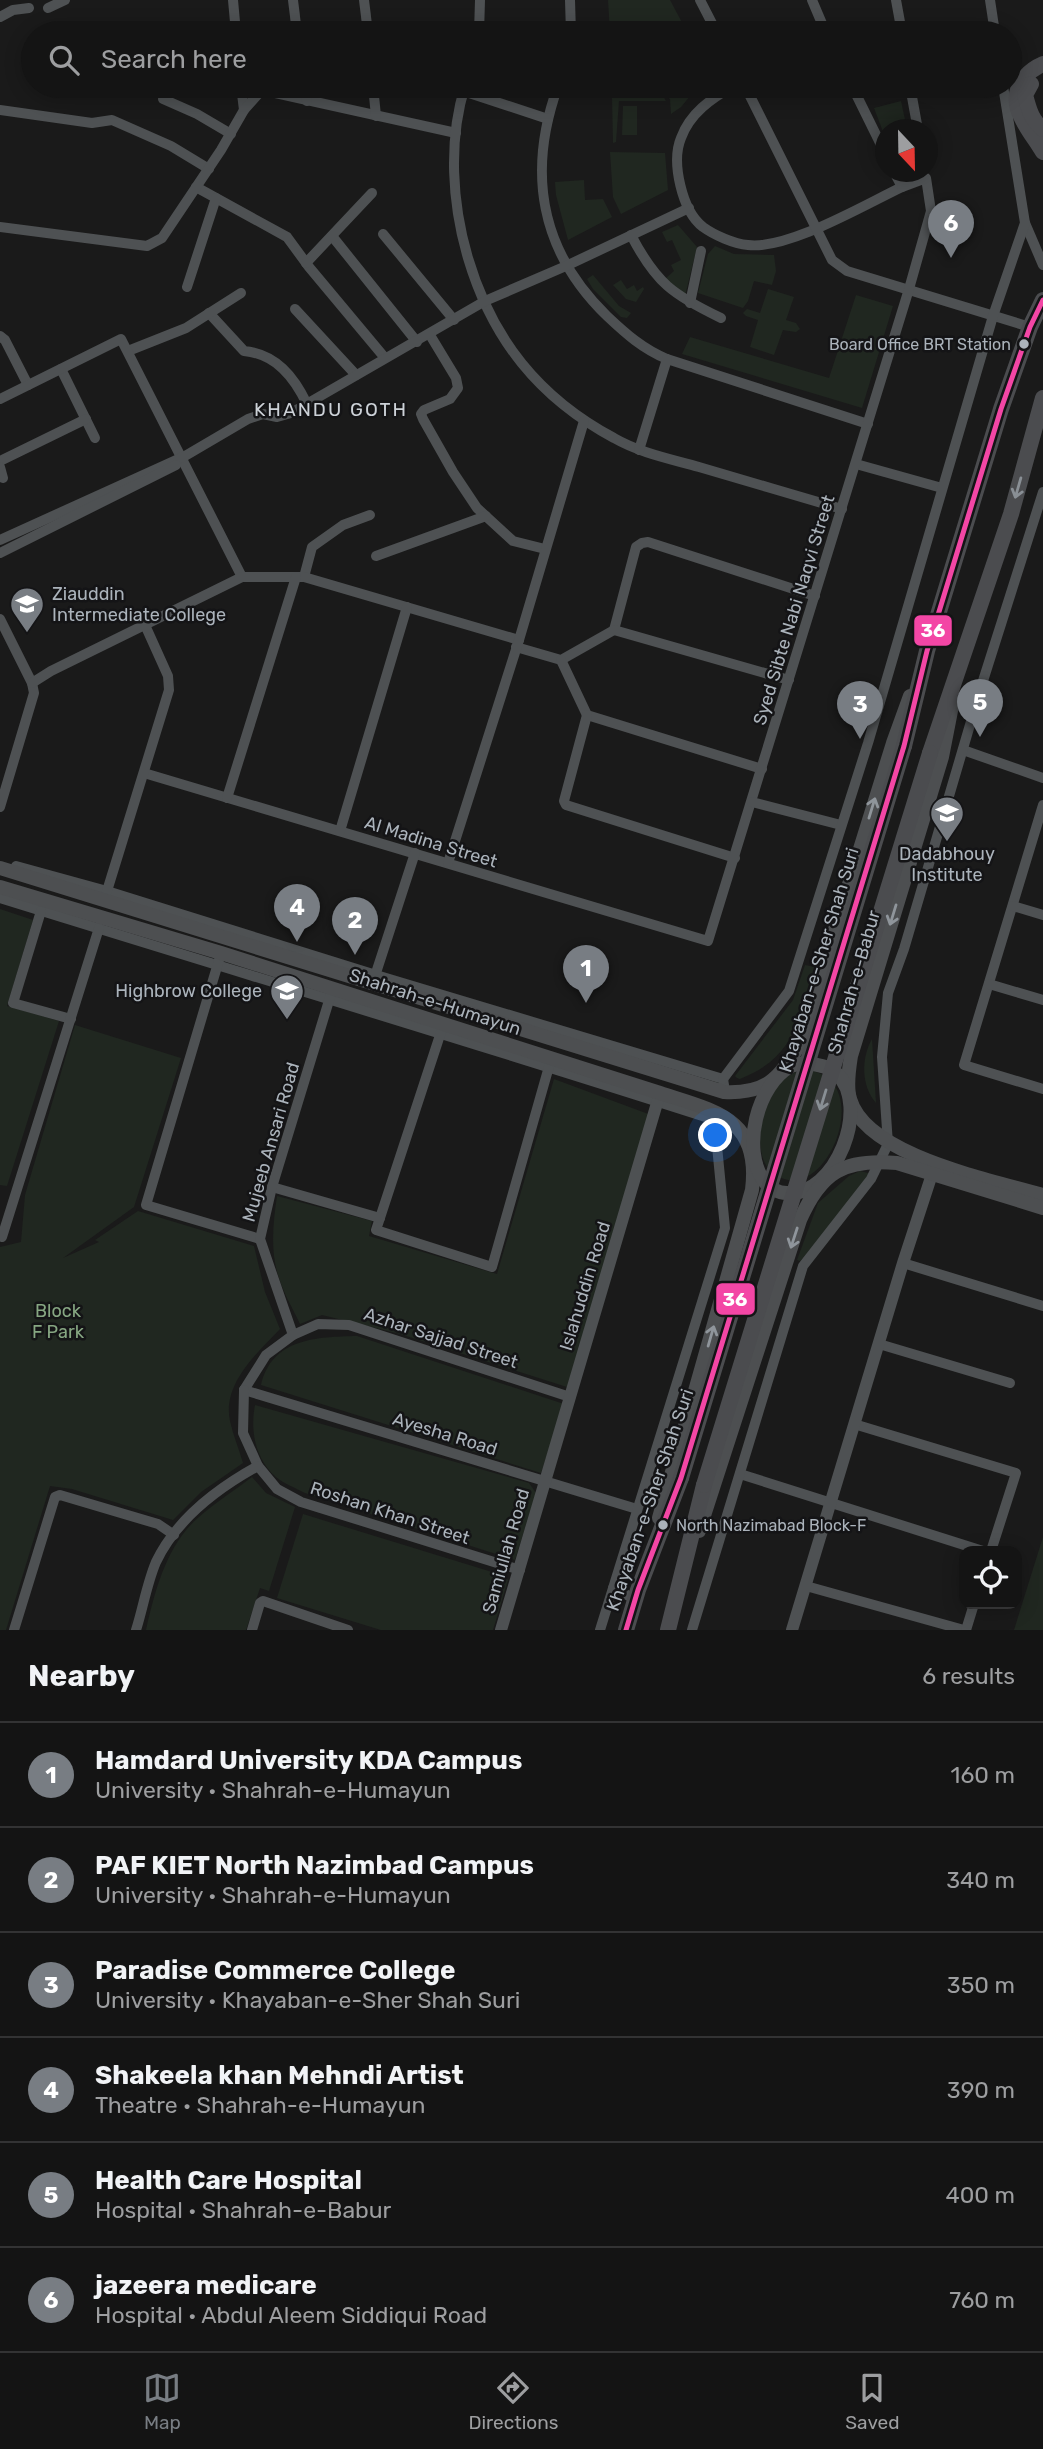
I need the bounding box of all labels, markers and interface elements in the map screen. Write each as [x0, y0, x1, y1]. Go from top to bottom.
search box [21, 21, 1022, 98]
icon: search [45, 41, 83, 79]
text: Search here [101, 44, 247, 75]
north arrow [875, 119, 938, 182]
pin: 6 [928, 200, 974, 258]
place label: Board Office BRT Station [829, 335, 1011, 354]
marker: Board Office BRT Station [1017, 337, 1031, 351]
district label: KHANDU GOTH [254, 398, 408, 421]
one-way arrow [1011, 476, 1024, 499]
street label: Syed Sibte Nabi Naqvi Street [748, 492, 840, 728]
place label: Ziauddin Intermediate College [52, 583, 226, 626]
school or university icon: Ziauddin Intermediate College [8, 585, 46, 634]
line badge: 36 [913, 614, 953, 647]
text: 36 [921, 619, 945, 642]
pin: 5 [957, 679, 1003, 737]
pin: 3 [837, 681, 883, 739]
school or university icon: Dadabhouy Institute [928, 794, 966, 843]
one-way arrow [867, 798, 880, 820]
street label: Al Madina Street [362, 811, 500, 873]
place label: Dadabhouy Institute [899, 843, 995, 886]
street label: Khayaban-e-Sher Shah Suri [774, 845, 864, 1075]
pin: 4 [274, 884, 320, 942]
pin: 2 [332, 897, 378, 955]
one-way arrow [886, 904, 899, 926]
street label: Shahrah-e-Babur [823, 908, 885, 1056]
pin: 1 [563, 945, 609, 1003]
street label: Shahrah-e-Humayun [346, 964, 524, 1040]
school or university icon: Highbrow College [268, 972, 306, 1021]
place label: Highbrow College [115, 980, 262, 1002]
street label: Mujeeb Ansari Road [238, 1060, 304, 1224]
one-way arrow [816, 1088, 828, 1110]
your location [698, 1118, 732, 1152]
street label: Islahuddin Road [555, 1219, 615, 1353]
one-way arrow [787, 1227, 800, 1249]
line badge: 36 [715, 1282, 756, 1316]
text: 36 [723, 1288, 747, 1311]
park label: Block F Park [32, 1300, 85, 1343]
street label: Azhar Sajjad Street [361, 1303, 521, 1373]
one-way arrow [705, 1325, 718, 1348]
street label: Khayaban-e-Sher Shah Suri [602, 1386, 698, 1614]
street label: Ayesha Road [390, 1408, 500, 1460]
street label: Roshan Khan Street [307, 1477, 473, 1549]
street label: Samiullah Road [478, 1486, 534, 1616]
place label: North Nazimabad Block-F [676, 1516, 866, 1535]
marker: North Nazimabad Block-F [656, 1518, 670, 1532]
map controls [959, 1546, 1022, 1609]
button: locate [959, 1546, 1022, 1609]
text: Nearby [28, 1658, 135, 1694]
text: 6 results [922, 1662, 1015, 1690]
text: Hamdard University KDA Campus [95, 1745, 522, 1776]
text: 1 [45, 1761, 57, 1789]
text: 160 m [951, 1761, 1015, 1789]
text: University · Shahrah-e-Humayun [95, 1776, 451, 1804]
text: PAF KIET North Nazimbad Campus [95, 1850, 534, 1881]
text: 2 [44, 1866, 58, 1894]
text: 340 m [946, 1866, 1015, 1894]
text: University · Shahrah-e-Humayun [95, 1881, 451, 1909]
text: Paradise Commerce College [95, 1955, 455, 1986]
text: 3 [43, 1971, 59, 1999]
text: 350 m [947, 1971, 1015, 1999]
text: University · Khayaban-e-Sher Shah Suri [95, 1986, 520, 2014]
text: Shakeela khan Mehndi Artist [95, 2060, 464, 2091]
text: 4 [43, 2076, 59, 2104]
text: 390 m [947, 2076, 1015, 2104]
text: Theatre · Shahrah-e-Humayun [95, 2091, 425, 2119]
text: Health Care Hospital [95, 2165, 362, 2196]
text: 5 [44, 2181, 58, 2209]
text: 400 m [945, 2181, 1015, 2209]
text: Hospital · Shahrah-e-Babur [95, 2196, 391, 2224]
text: jazeera medicare [95, 2270, 317, 2301]
text: 6 [44, 2286, 58, 2314]
text: 760 m [949, 2286, 1015, 2314]
text: Hospital · Abdul Aleem Siddiqui Road [95, 2301, 487, 2329]
tab: Map [143, 2369, 181, 2434]
tab: Directions [468, 2369, 558, 2434]
tab: Saved [845, 2369, 900, 2434]

